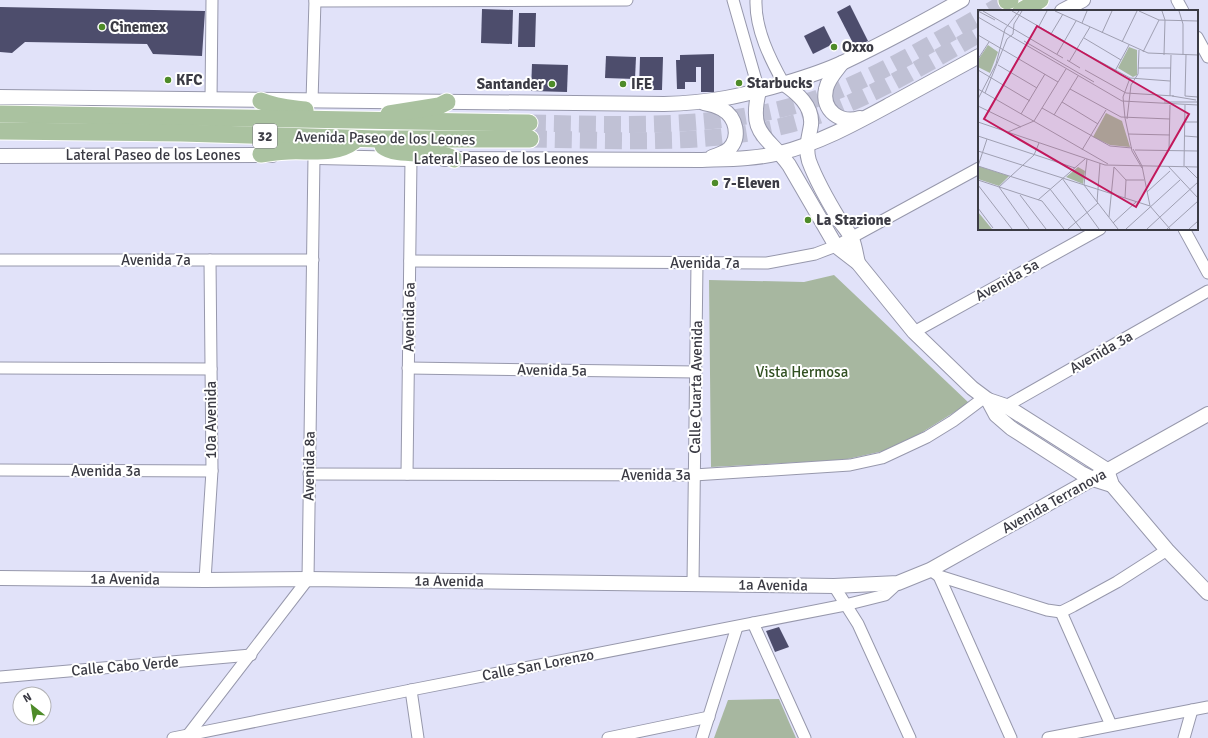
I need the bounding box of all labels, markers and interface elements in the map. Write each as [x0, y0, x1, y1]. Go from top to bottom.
inset map [978, 10, 1198, 230]
place label: Cinemex [110, 18, 167, 36]
marker: Cinemex [97, 22, 107, 32]
place label: Oxxo [842, 38, 874, 56]
marker: Oxxo [829, 42, 839, 52]
place label: KFC [176, 71, 202, 89]
place label: Starbucks [747, 74, 813, 92]
marker: KFC [163, 75, 173, 85]
place label: Santander [477, 75, 544, 93]
place label: IFE [631, 75, 653, 93]
marker: Starbucks [734, 78, 744, 88]
marker: Santander [547, 79, 557, 89]
marker: IFE [618, 79, 628, 89]
road number: 32 [253, 124, 277, 148]
street label: Avenida Paseo de los Leones [294, 127, 476, 149]
street label: Lateral Paseo de los Leones [65, 146, 241, 164]
street label: Lateral Paseo de los Leones [413, 150, 589, 168]
place label: 7-Eleven [723, 174, 780, 192]
marker: 7-Eleven [710, 178, 720, 188]
place label: La Stazione [816, 211, 891, 229]
marker: La Stazione [803, 215, 813, 225]
street label: Avenida 7a [121, 251, 191, 269]
street label: Avenida 7a [670, 254, 740, 272]
street label: Avenida 5a [972, 255, 1042, 305]
street label: Avenida 6a [399, 282, 419, 352]
street label: Calle Cuarta Avenida [686, 320, 706, 454]
street label: Avenida 3a [1066, 327, 1136, 377]
street label: Avenida 5a [517, 360, 587, 380]
park label: Vista Hermosa [756, 363, 848, 381]
street label: 10a Avenida [202, 381, 220, 459]
street label: Avenida 8a [299, 431, 319, 501]
street label: Avenida 3a [71, 462, 141, 480]
street label: Avenida Terranova [999, 465, 1109, 537]
street label: Avenida 3a [621, 466, 691, 484]
street label: 1a Avenida [90, 569, 160, 589]
street label: 1a Avenida [414, 571, 484, 591]
street label: 1a Avenida [738, 575, 808, 595]
street label: Calle San Lorenzo [480, 645, 596, 685]
street label: Calle Cabo Verde [71, 652, 179, 680]
north arrow [12, 686, 52, 726]
text: N [21, 690, 34, 705]

